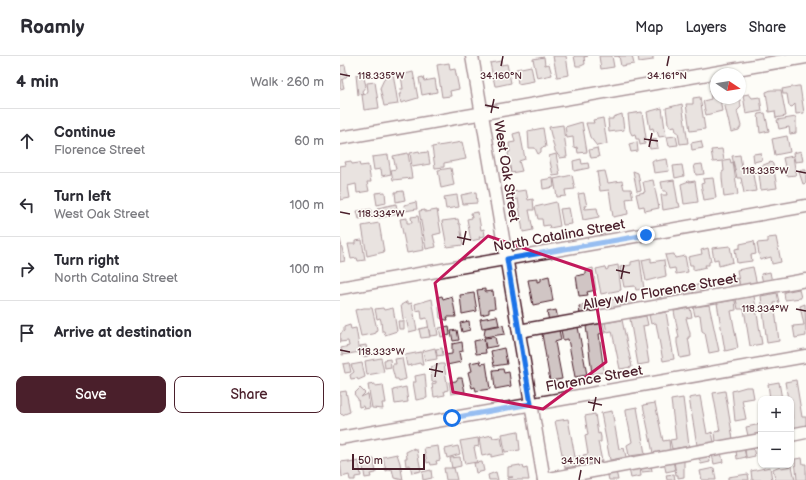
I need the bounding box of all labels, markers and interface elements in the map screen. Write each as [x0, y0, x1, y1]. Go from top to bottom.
text: Roamly [20, 16, 84, 39]
text: Map [635, 19, 663, 36]
text: Layers [685, 19, 727, 36]
text: Share [749, 19, 786, 36]
north arrow [710, 68, 746, 104]
text: 118.335°W [357, 70, 405, 82]
text: 34.160°N [480, 70, 522, 82]
text: 34.161°N [647, 70, 687, 82]
text: 4 min [16, 72, 59, 92]
text: Walk · 260 m [250, 74, 324, 90]
street label: West Oak Street [490, 119, 523, 224]
text: Continue [54, 123, 116, 142]
icon: ahead [16, 130, 38, 152]
text: 60 m [294, 133, 324, 149]
text: Florence Street [54, 142, 145, 158]
text: 118.335°W [741, 165, 789, 177]
text: Turn left [54, 187, 111, 206]
icon: left [16, 194, 38, 216]
text: 100 m [289, 197, 324, 213]
text: West Oak Street [54, 206, 149, 222]
text: 118.334°W [357, 208, 405, 220]
street label: North Catalina Street [492, 215, 627, 255]
route end [637, 226, 655, 244]
text: Turn right [54, 251, 119, 270]
icon: right [16, 258, 38, 280]
text: 100 m [289, 261, 324, 277]
street label: Alley w/o Florence Street [581, 269, 739, 313]
text: North Catalina Street [54, 270, 178, 286]
text: 118.334°W [741, 303, 789, 315]
icon: arrive [16, 322, 38, 344]
text: Arrive at destination [54, 323, 192, 342]
text: 118.333°W [357, 346, 405, 358]
street label: Florence Street [544, 361, 644, 395]
button: Save [16, 376, 166, 413]
button: Share [174, 376, 324, 413]
map controls [758, 396, 794, 468]
button: + [758, 396, 794, 432]
route start [443, 409, 461, 427]
button: − [758, 432, 794, 468]
scale bar [352, 452, 425, 471]
text: 50 m [358, 454, 383, 467]
text: 34.161°N [561, 455, 601, 467]

